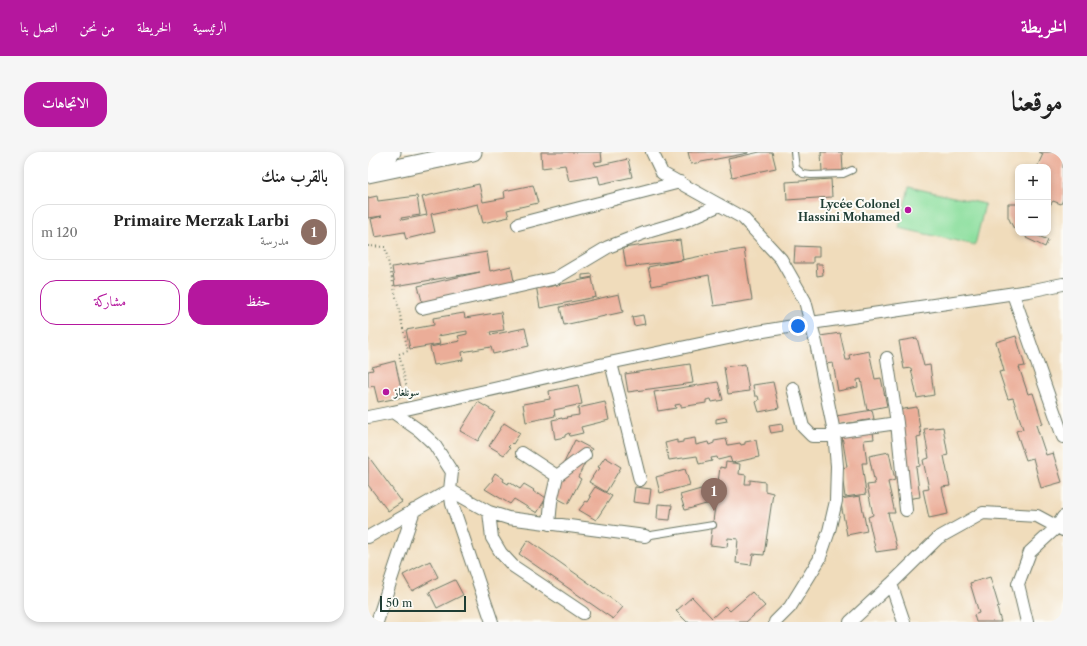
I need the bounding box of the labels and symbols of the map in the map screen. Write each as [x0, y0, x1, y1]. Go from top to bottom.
place label: Lycée Colonel Hassini Mohamed [798, 197, 901, 224]
marker: Lycée Colonel Hassini Mohamed [903, 205, 913, 215]
your location [788, 316, 808, 336]
place label: سونلغاز [392, 385, 419, 399]
marker: سونلغاز [381, 387, 391, 397]
pin: 1 [701, 478, 727, 511]
scale bar [380, 594, 466, 613]

